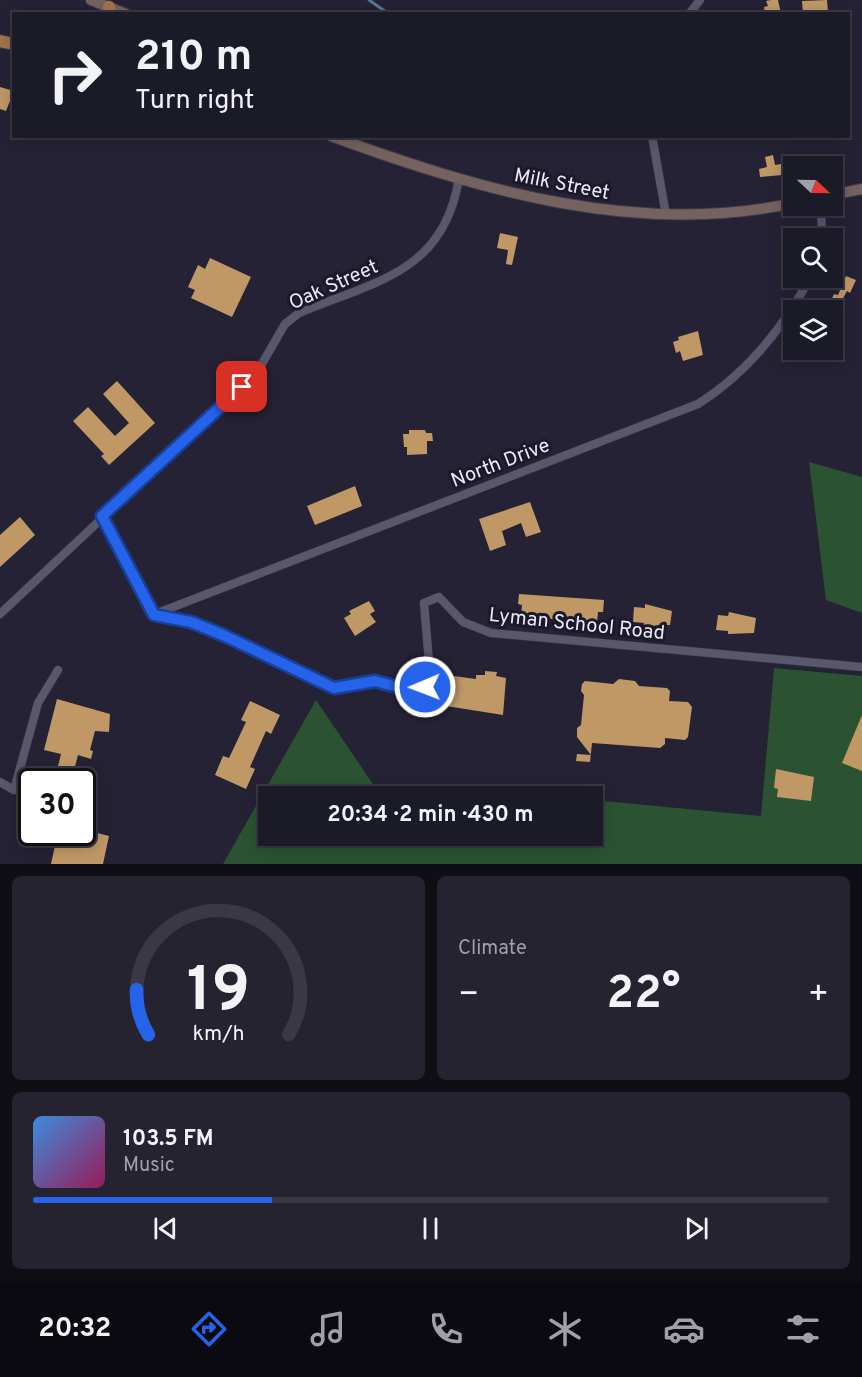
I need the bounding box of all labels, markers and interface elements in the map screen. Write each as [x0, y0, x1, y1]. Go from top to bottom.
text: 210 m [135, 32, 252, 85]
icon: right [36, 36, 114, 114]
text: Turn right [135, 84, 254, 118]
north arrow [783, 156, 843, 216]
map controls [783, 156, 843, 360]
street label: Milk Street [512, 163, 612, 207]
button: search [783, 228, 843, 288]
street label: Oak Street [285, 255, 383, 317]
button: layers [783, 300, 843, 360]
pin [216, 361, 267, 412]
icon: arrive [225, 370, 258, 403]
street label: North Drive [448, 433, 554, 495]
street label: Lyman School Road [487, 603, 666, 647]
position arrow [393, 655, 457, 719]
speed limit sign: 30 [18, 768, 96, 846]
text: 20:34 · 2 min · 430 m [327, 802, 534, 829]
text: Climate [458, 936, 527, 962]
text: 19 [187, 954, 250, 1033]
text: 22° [607, 967, 680, 1024]
text: − [458, 975, 479, 1017]
text: + [808, 975, 829, 1017]
text: km/h [192, 1021, 245, 1048]
text: 103.5 FM [123, 1126, 214, 1153]
text: Music [123, 1153, 175, 1179]
icon: previous [149, 1212, 182, 1245]
icon: pause [414, 1212, 447, 1245]
icon: next [680, 1212, 713, 1245]
icon: directions [188, 1308, 230, 1350]
icon: music [307, 1308, 349, 1350]
icon: phone [425, 1308, 467, 1350]
icon: climate [544, 1308, 586, 1350]
icon: car [663, 1308, 705, 1350]
icon: filters [782, 1308, 824, 1350]
text: 20:32 [38, 1312, 111, 1346]

